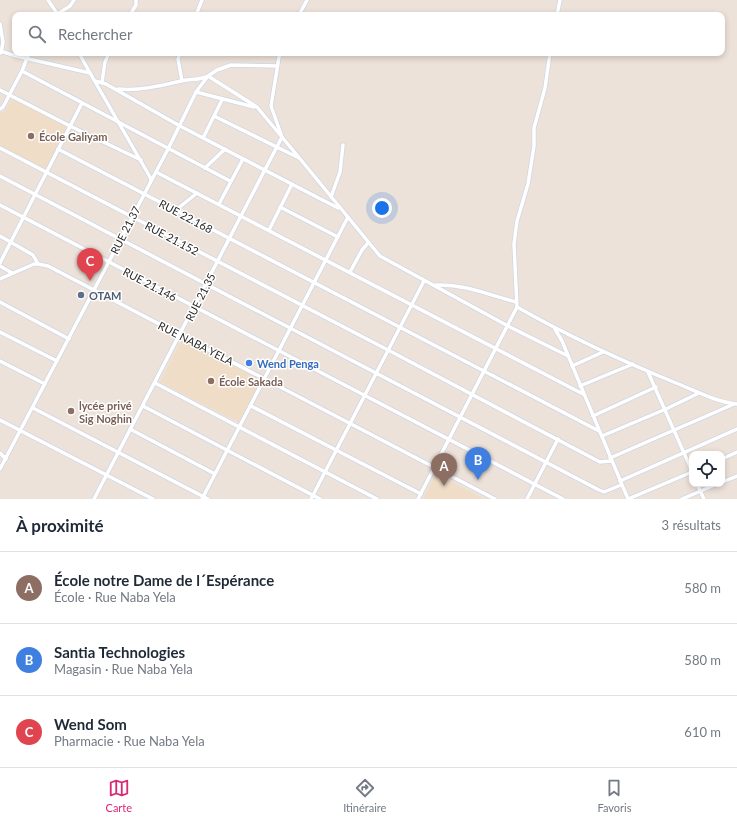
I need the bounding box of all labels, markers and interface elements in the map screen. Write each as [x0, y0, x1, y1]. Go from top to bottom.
search box [12, 12, 725, 56]
icon: search [26, 23, 48, 45]
text: Rechercher [58, 25, 132, 43]
place label: École Galiyam [39, 130, 107, 143]
marker: École Galiyam [26, 131, 36, 141]
street label: RUE 22.168 [157, 197, 215, 235]
your location [372, 198, 392, 218]
street label: RUE 21.37 [107, 204, 143, 256]
street label: RUE 21.152 [143, 219, 201, 257]
pin: C [77, 248, 103, 281]
street label: RUE 21.146 [121, 265, 179, 303]
street label: RUE 21.35 [182, 271, 218, 323]
place label: OTAM [89, 289, 121, 302]
marker: OTAM [76, 290, 86, 300]
street label: RUE NABA YELA [156, 318, 236, 368]
place label: Wend Penga [257, 357, 319, 370]
marker: Wend Penga [244, 358, 254, 368]
place label: École Sakada [219, 375, 283, 388]
marker: École Sakada [206, 376, 216, 386]
place label: lycée privé Sig Noghin [79, 399, 132, 425]
marker: lycée privé Sig Noghin [66, 406, 76, 416]
pin: B [465, 447, 491, 480]
map controls [689, 451, 725, 487]
button: locate [689, 451, 725, 487]
pin: A [431, 453, 457, 486]
text: À proximité [16, 515, 104, 536]
text: 3 résultats [662, 517, 721, 533]
text: École notre Dame de l´Espérance [54, 571, 274, 589]
text: A [24, 580, 34, 596]
text: 580 m [684, 580, 721, 596]
text: École · Rue Naba Yela [54, 589, 176, 605]
text: Santia Technologies [54, 643, 185, 661]
text: B [25, 652, 33, 668]
text: 580 m [684, 652, 721, 668]
text: Magasin · Rue Naba Yela [54, 661, 193, 677]
text: Wend Som [54, 715, 127, 733]
text: C [25, 724, 33, 740]
text: 610 m [684, 724, 721, 740]
text: Pharmacie · Rue Naba Yela [54, 733, 205, 749]
tab: Carte [106, 777, 132, 814]
tab: Itinéraire [343, 777, 386, 814]
tab: Favoris [597, 777, 631, 814]

